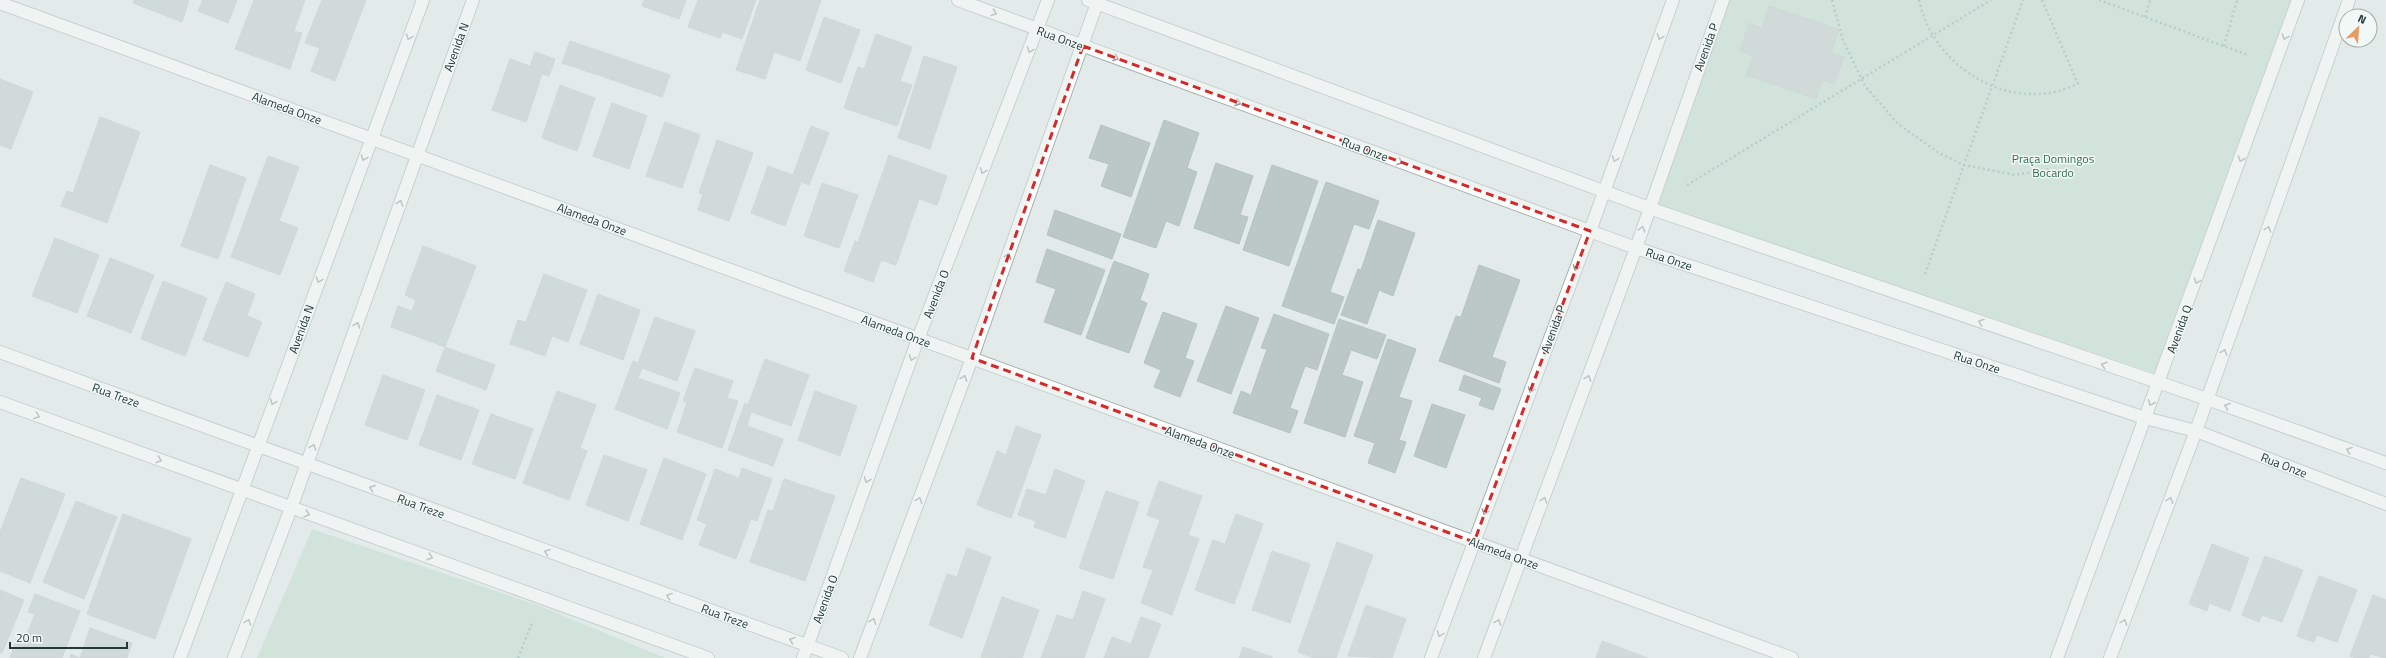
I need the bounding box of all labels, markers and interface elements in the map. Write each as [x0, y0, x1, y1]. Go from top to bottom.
north arrow [2338, 8, 2378, 48]
one-way arrow [991, 9, 998, 17]
text: N [2355, 10, 2369, 28]
street label: Avenida N [438, 20, 474, 74]
street label: Avenida P [1689, 20, 1723, 74]
street label: Rua Onze [1034, 21, 1086, 55]
one-way arrow [406, 33, 414, 40]
one-way arrow [1656, 33, 1664, 40]
one-way arrow [2282, 33, 2290, 40]
one-way arrow [1026, 46, 1034, 53]
one-way arrow [1113, 54, 1120, 62]
street label: Alameda Onze [250, 87, 324, 129]
one-way arrow [1235, 98, 1242, 107]
street label: Rua Onze [1339, 132, 1391, 166]
park label: Praça Domingos Bocardo [2012, 149, 2095, 182]
one-way arrow [360, 155, 368, 162]
one-way arrow [1611, 155, 1620, 162]
one-way arrow [2237, 155, 2245, 162]
one-way arrow [1396, 157, 1403, 166]
one-way arrow [980, 168, 988, 175]
street label: Alameda Onze [555, 198, 629, 240]
one-way arrow [396, 199, 404, 206]
one-way arrow [1637, 226, 1646, 233]
one-way arrow [2263, 226, 2271, 233]
street label: Rua Onze [1643, 243, 1695, 275]
one-way arrow [1003, 252, 1012, 259]
one-way arrow [1572, 264, 1581, 271]
street label: Avenida O [918, 267, 954, 321]
one-way arrow [315, 277, 323, 284]
one-way arrow [2193, 278, 2201, 285]
street label: Avenida N [283, 302, 319, 356]
street label: Avenida P [1536, 302, 1570, 356]
street label: Avenida Q [2161, 302, 2197, 356]
street label: Alameda Onze [859, 310, 933, 352]
one-way arrow [1978, 318, 1985, 327]
one-way arrow [352, 322, 360, 329]
street label: Rua Onze [1951, 346, 2003, 378]
one-way arrow [2219, 348, 2227, 355]
one-way arrow [908, 354, 916, 361]
one-way arrow [2100, 361, 2107, 369]
one-way arrow [960, 374, 968, 381]
one-way arrow [1584, 374, 1592, 381]
street label: Rua Treze [90, 378, 142, 412]
one-way arrow [1527, 386, 1535, 393]
one-way arrow [270, 398, 278, 405]
one-way arrow [2148, 399, 2156, 406]
one-way arrow [2224, 402, 2231, 411]
one-way arrow [33, 411, 40, 419]
street label: Alameda Onze [1163, 421, 1237, 463]
one-way arrow [308, 444, 316, 451]
street label: Rua Onze [2258, 447, 2310, 483]
one-way arrow [2346, 447, 2353, 455]
one-way arrow [155, 455, 162, 463]
one-way arrow [864, 477, 872, 484]
one-way arrow [369, 484, 376, 493]
street label: Rua Treze [395, 489, 447, 523]
one-way arrow [914, 496, 922, 503]
one-way arrow [1539, 496, 1547, 503]
one-way arrow [2165, 497, 2173, 504]
one-way arrow [1482, 508, 1490, 515]
one-way arrow [304, 509, 311, 517]
street label: Alameda Onze [1467, 532, 1541, 574]
one-way arrow [544, 548, 551, 556]
one-way arrow [427, 552, 434, 560]
street label: Avenida O [807, 572, 843, 626]
one-way arrow [666, 592, 673, 600]
street label: Rua Treze [699, 599, 751, 633]
one-way arrow [243, 618, 251, 625]
one-way arrow [869, 618, 877, 625]
one-way arrow [1494, 618, 1502, 625]
one-way arrow [2119, 618, 2127, 625]
scale bar [10, 624, 127, 650]
text: 20 m [16, 628, 42, 647]
one-way arrow [1436, 630, 1444, 637]
one-way arrow [788, 637, 795, 645]

